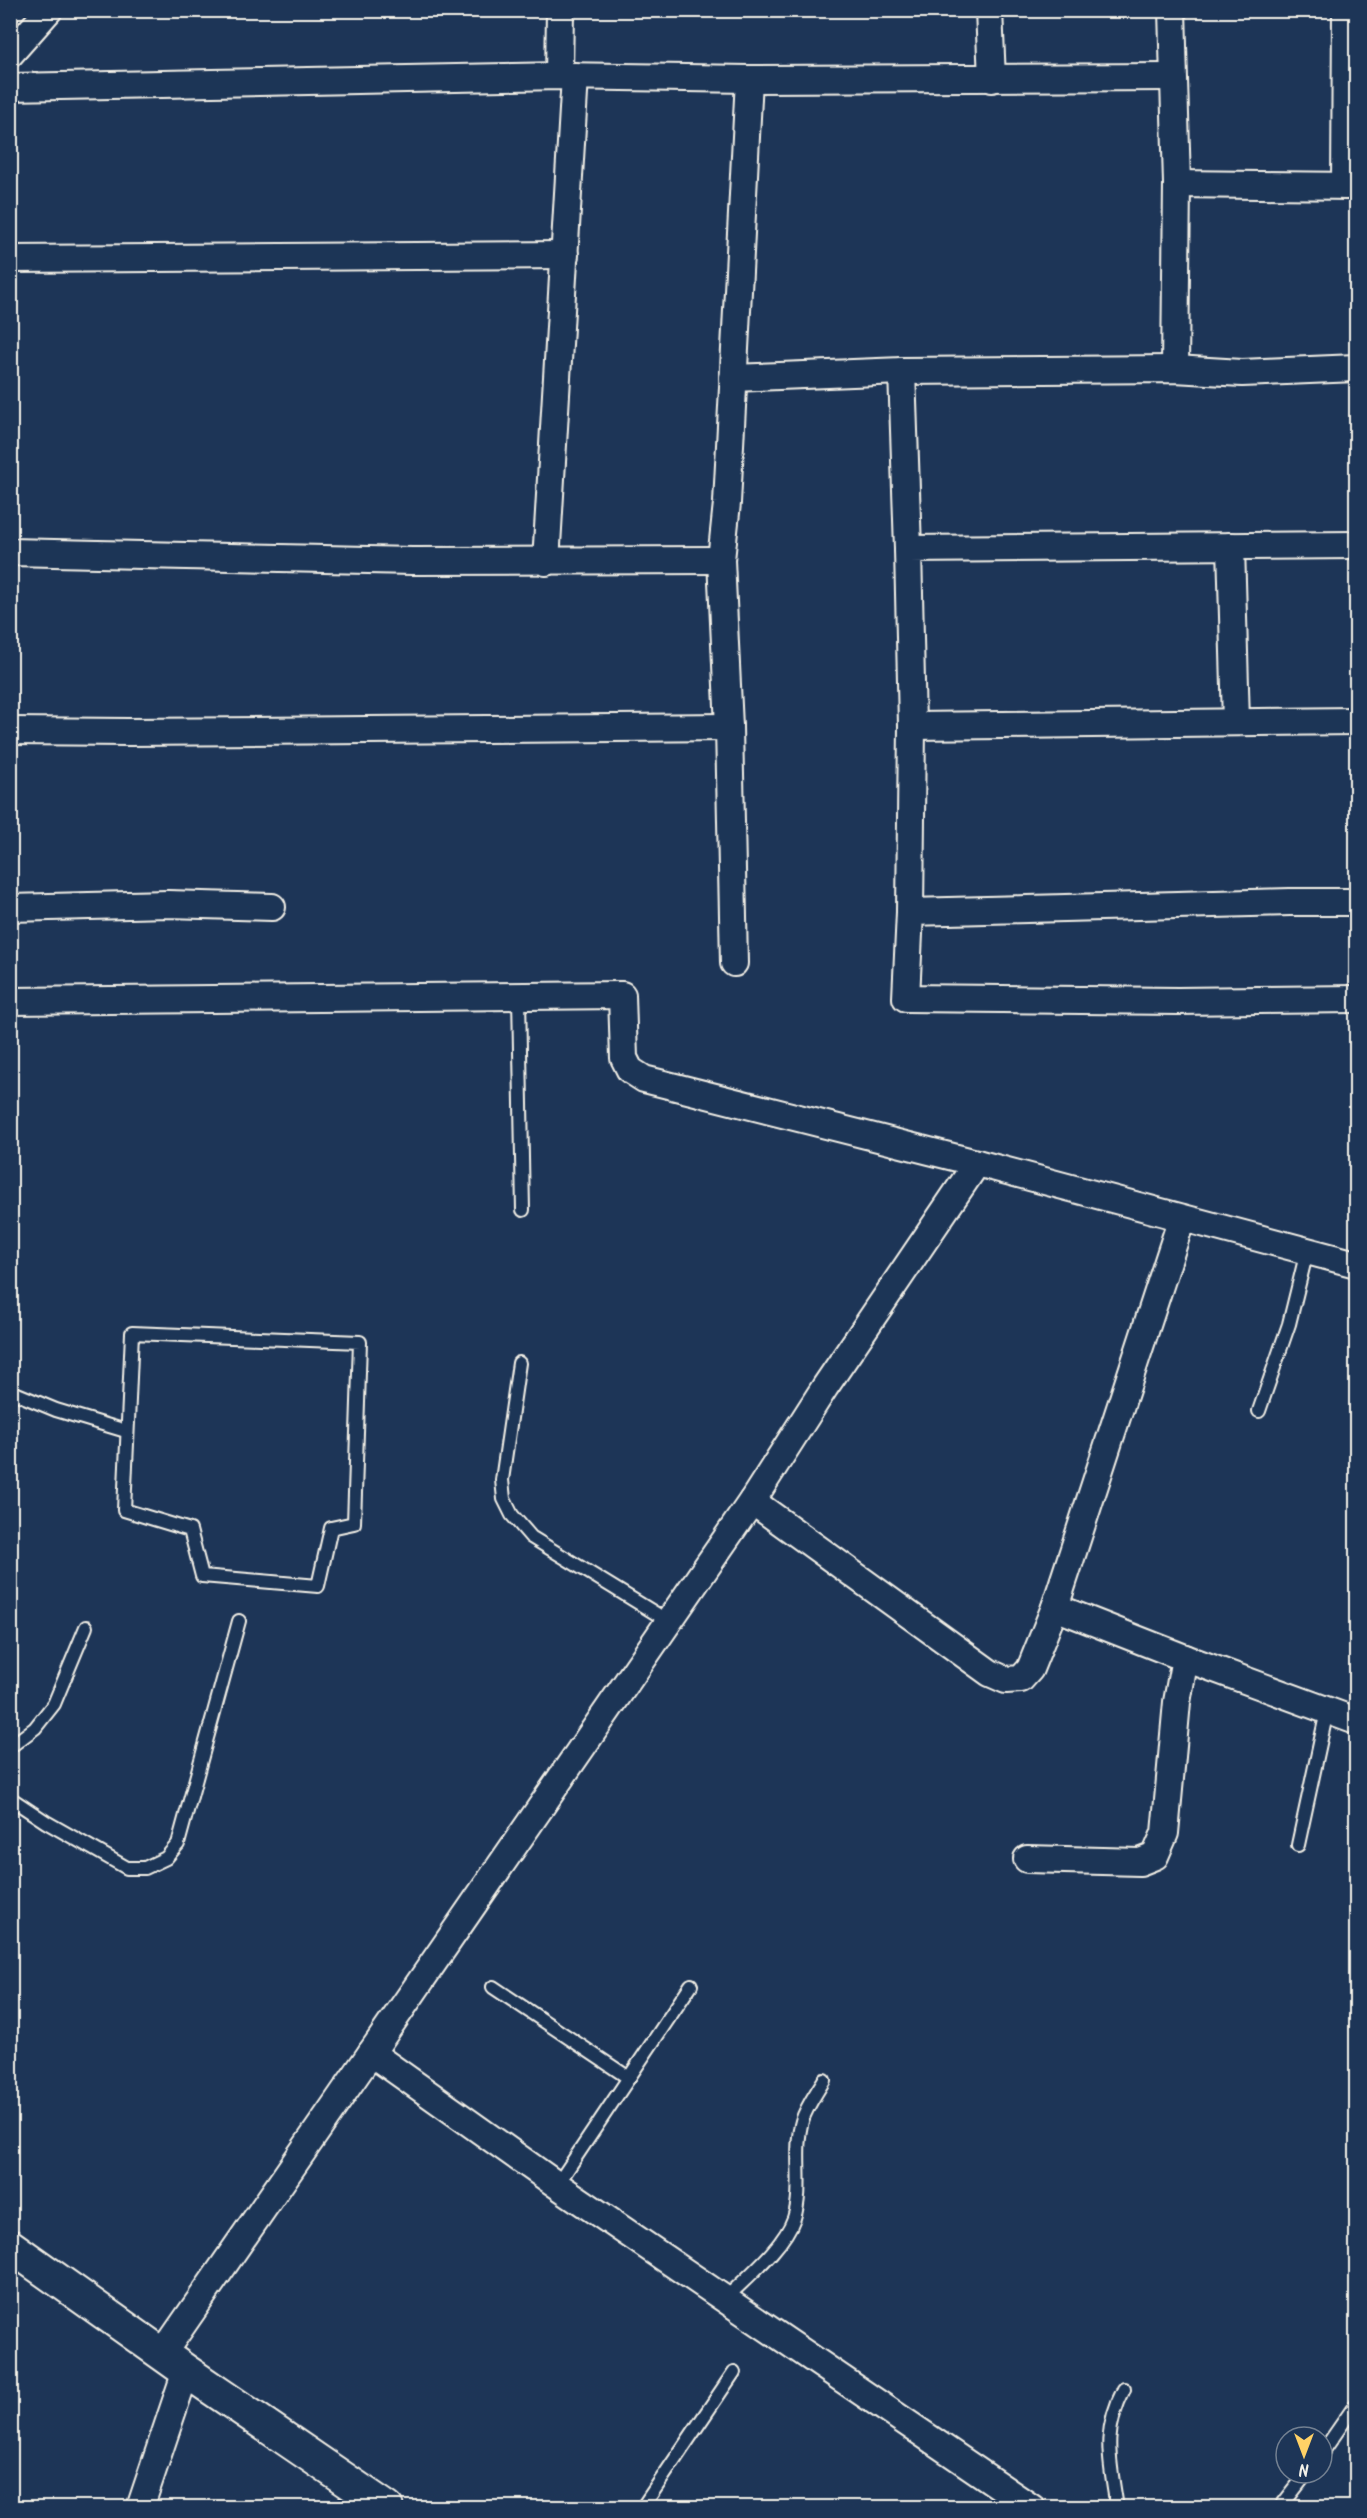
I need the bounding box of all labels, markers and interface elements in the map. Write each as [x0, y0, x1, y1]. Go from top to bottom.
north arrow [1274, 2425, 1334, 2485]
text: N [1299, 2456, 1309, 2481]

